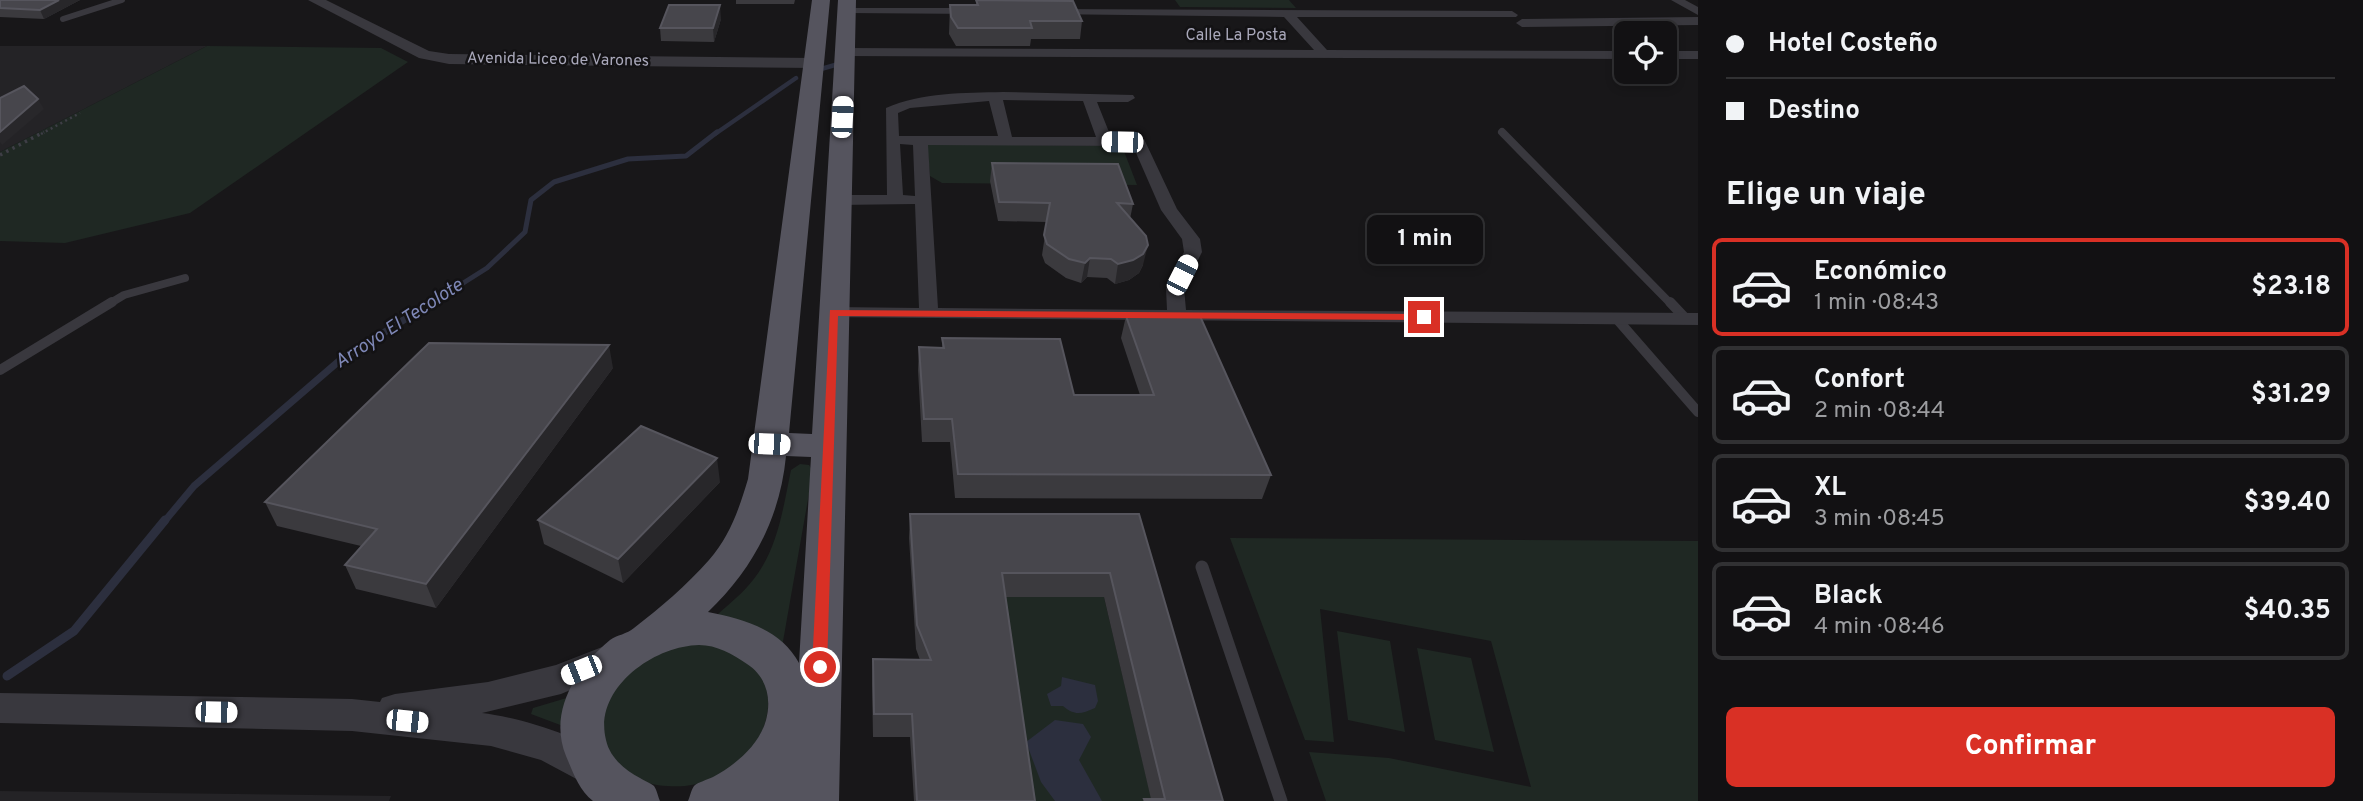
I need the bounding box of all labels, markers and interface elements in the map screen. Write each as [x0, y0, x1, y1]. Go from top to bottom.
map controls [1614, 21, 1677, 84]
button: locate [1614, 21, 1677, 84]
street label: Calle La Posta [1185, 26, 1287, 46]
text: Hotel Costeño [1768, 28, 1938, 61]
street label: Avenida Liceo de Varones [467, 48, 649, 72]
car [831, 95, 854, 139]
text: Destino [1768, 95, 1860, 128]
car [1101, 131, 1144, 153]
text: Elige un viaje [1726, 176, 1926, 216]
callout: 1 min [1366, 216, 1482, 264]
text: 1 min [1397, 225, 1453, 254]
car [1164, 252, 1201, 298]
icon: car [1730, 256, 1793, 319]
text: Económico [1814, 256, 1947, 289]
text: $23.18 [2251, 271, 2331, 304]
water label: Arroyo El Tecolote [330, 273, 468, 374]
text: 1 min · 08:43 [1814, 289, 1939, 318]
route end [1408, 301, 1440, 333]
icon: car [1730, 364, 1793, 427]
text: Confort [1814, 364, 1905, 397]
text: $31.29 [2251, 379, 2331, 412]
text: 2 min · 08:44 [1814, 397, 1945, 426]
car [748, 433, 791, 455]
icon: car [1730, 472, 1793, 535]
text: XL [1814, 472, 1846, 505]
text: $39.40 [2244, 487, 2331, 520]
text: 3 min · 08:45 [1814, 505, 1945, 534]
icon: car [1730, 580, 1793, 643]
text: Black [1814, 580, 1883, 613]
text: $40.35 [2244, 595, 2331, 628]
text: 4 min · 08:46 [1814, 613, 1945, 642]
route start [804, 651, 836, 683]
car [558, 652, 605, 688]
car [195, 701, 238, 723]
button: Confirmar [1726, 707, 2335, 787]
car [386, 708, 429, 734]

